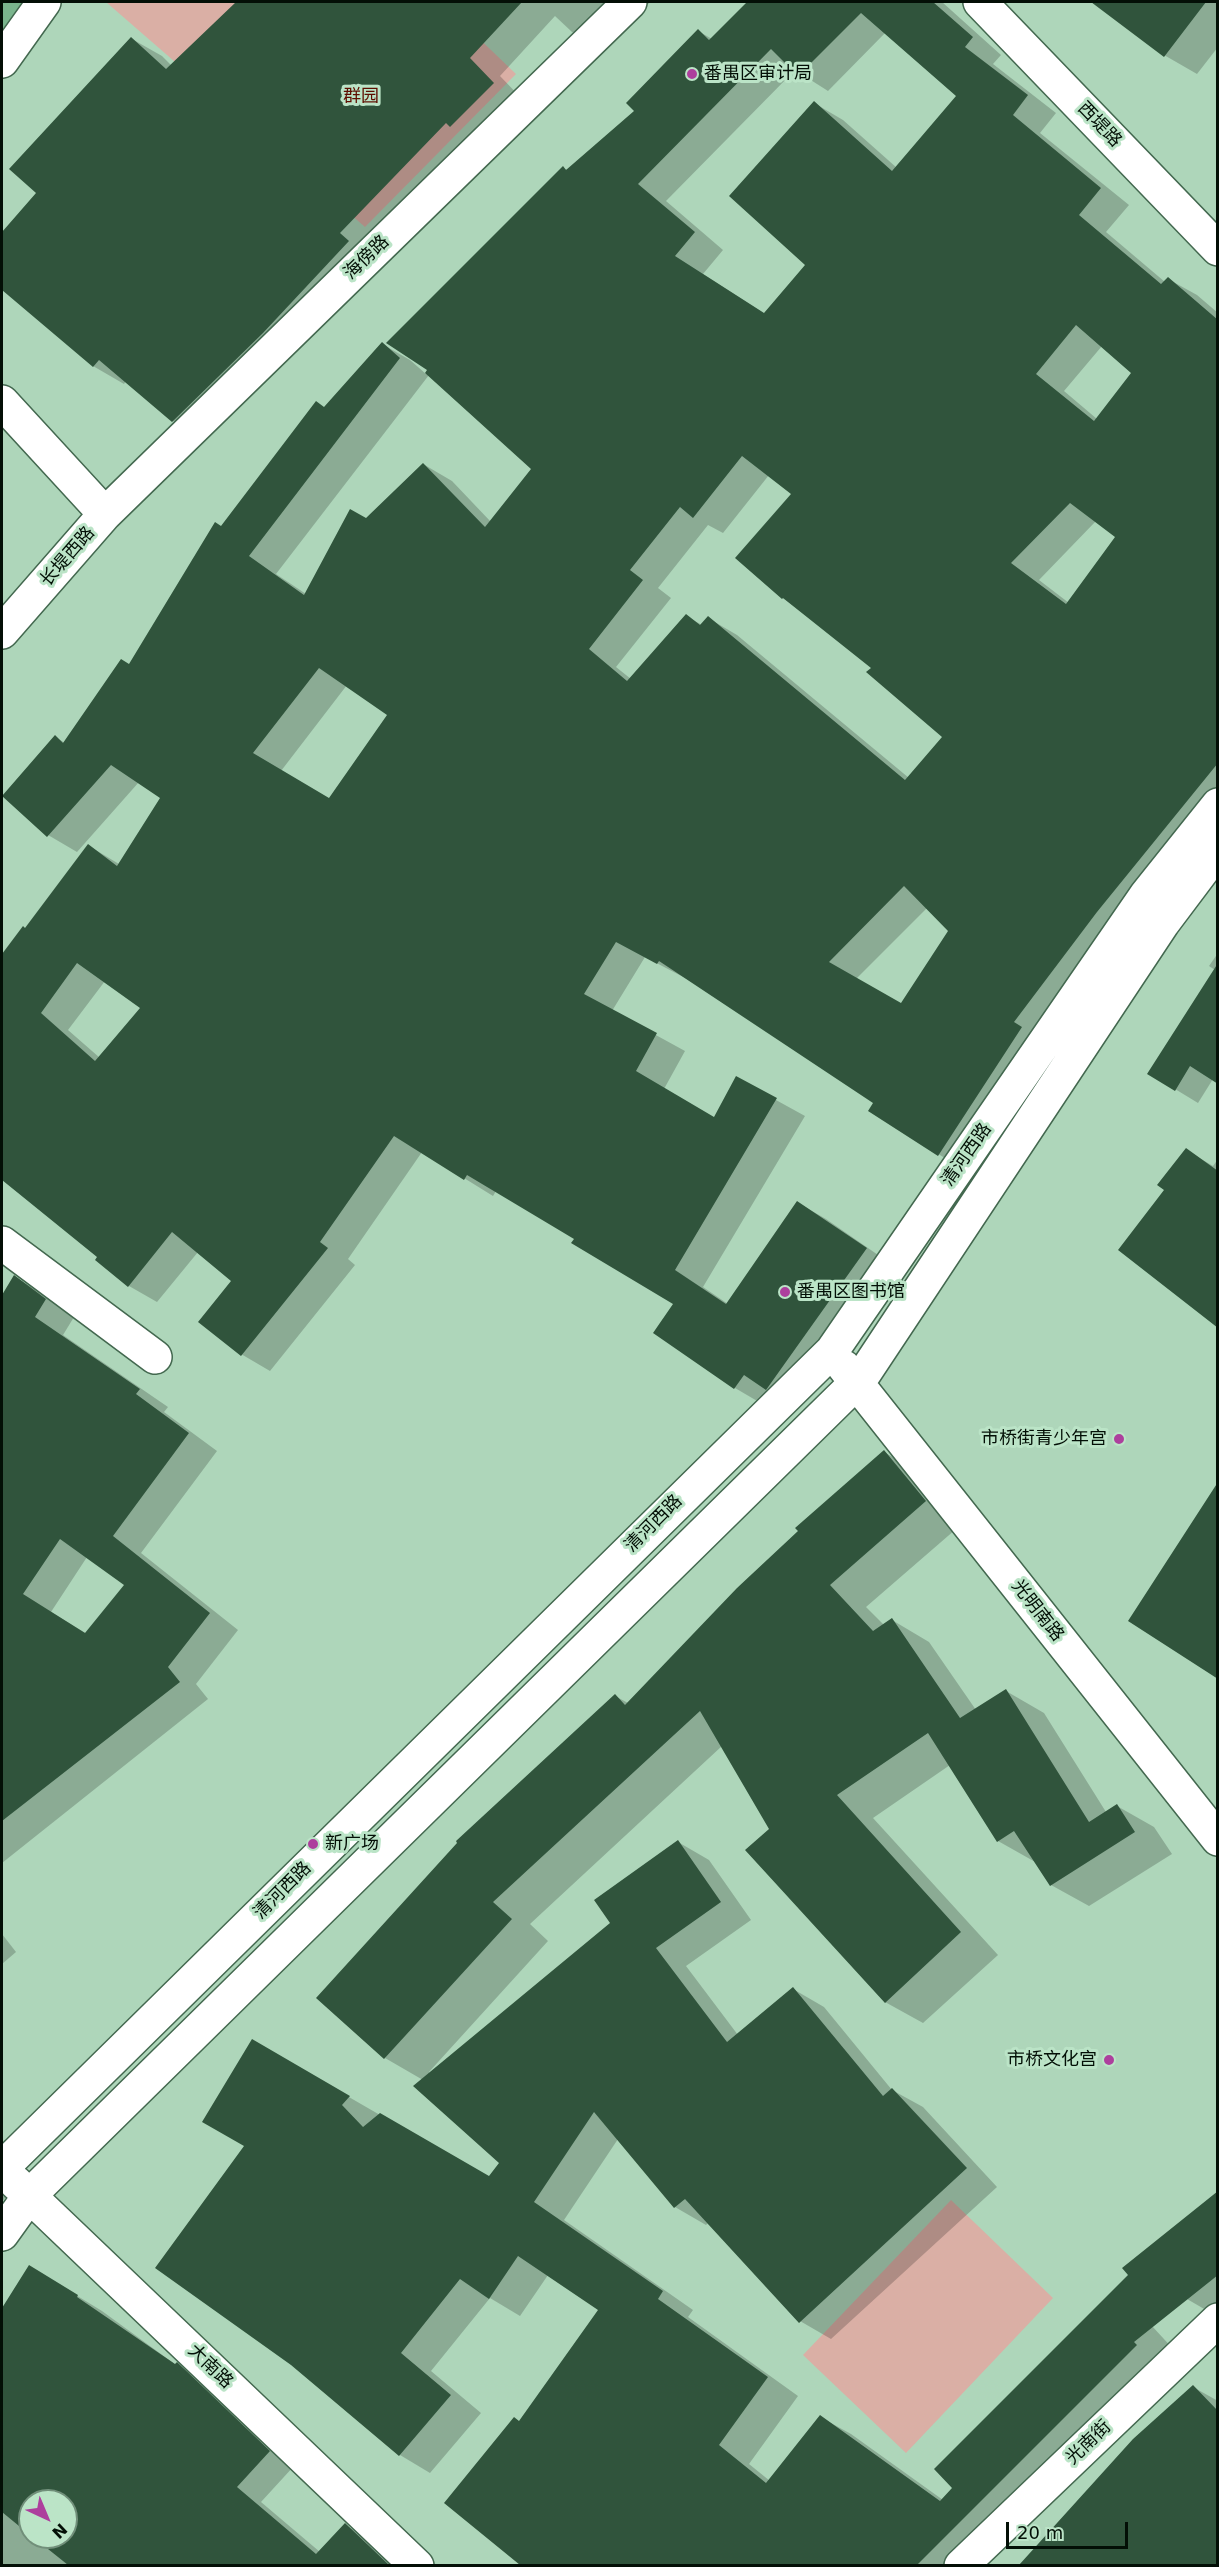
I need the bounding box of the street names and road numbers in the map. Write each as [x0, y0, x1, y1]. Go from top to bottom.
street label: 西堤路 [1072, 98, 1126, 152]
street label: 海傍路 [340, 231, 394, 285]
street label: 长堤西路 [36, 523, 100, 591]
street label: 清河西路 [938, 1119, 996, 1191]
street label: 清河西路 [621, 1491, 687, 1557]
street label: 光明南路 [1006, 1576, 1068, 1646]
street label: 清河西路 [250, 1858, 316, 1924]
street label: 大南路 [183, 2340, 237, 2394]
street label: 光南街 [1062, 2416, 1116, 2470]

